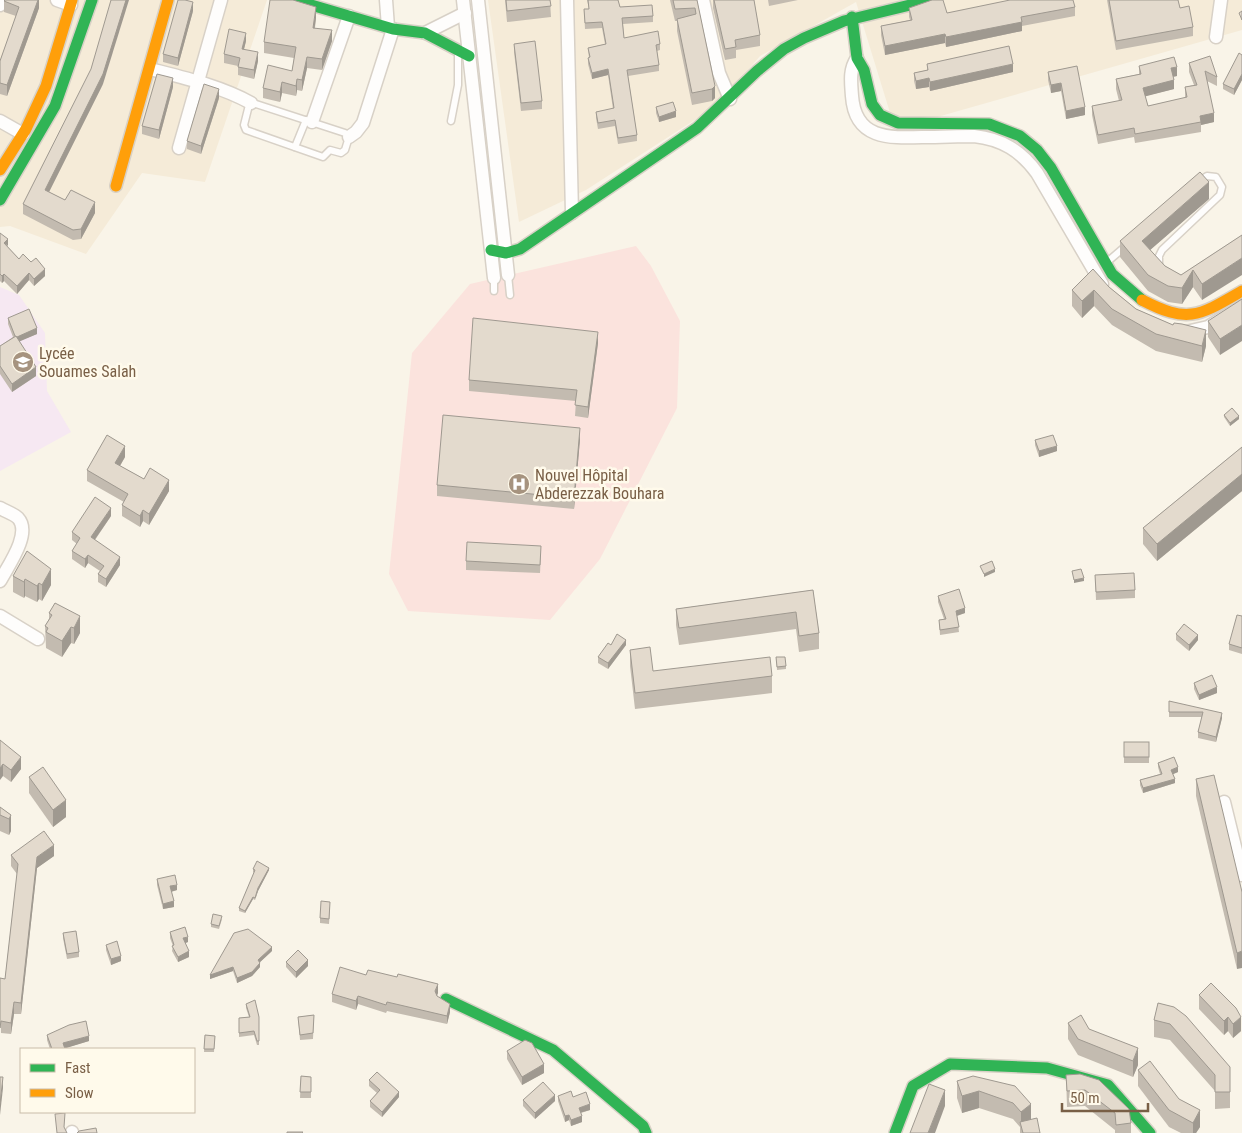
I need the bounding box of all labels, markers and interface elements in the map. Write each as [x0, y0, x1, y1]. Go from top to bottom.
place label: Lycée Souames Salah [39, 344, 136, 381]
school or university icon: Lycée Souames Salah [11, 350, 35, 374]
place label: Nouvel Hôpital Abderezzak Bouhara [535, 466, 665, 503]
hospital icon: Nouvel Hôpital Abderezzak Bouhara [507, 472, 531, 496]
legend [20, 1048, 195, 1113]
text: Fast [65, 1059, 90, 1077]
scale bar [1062, 1080, 1148, 1112]
text: Slow [65, 1084, 94, 1102]
text: 50 m [1070, 1089, 1100, 1107]

